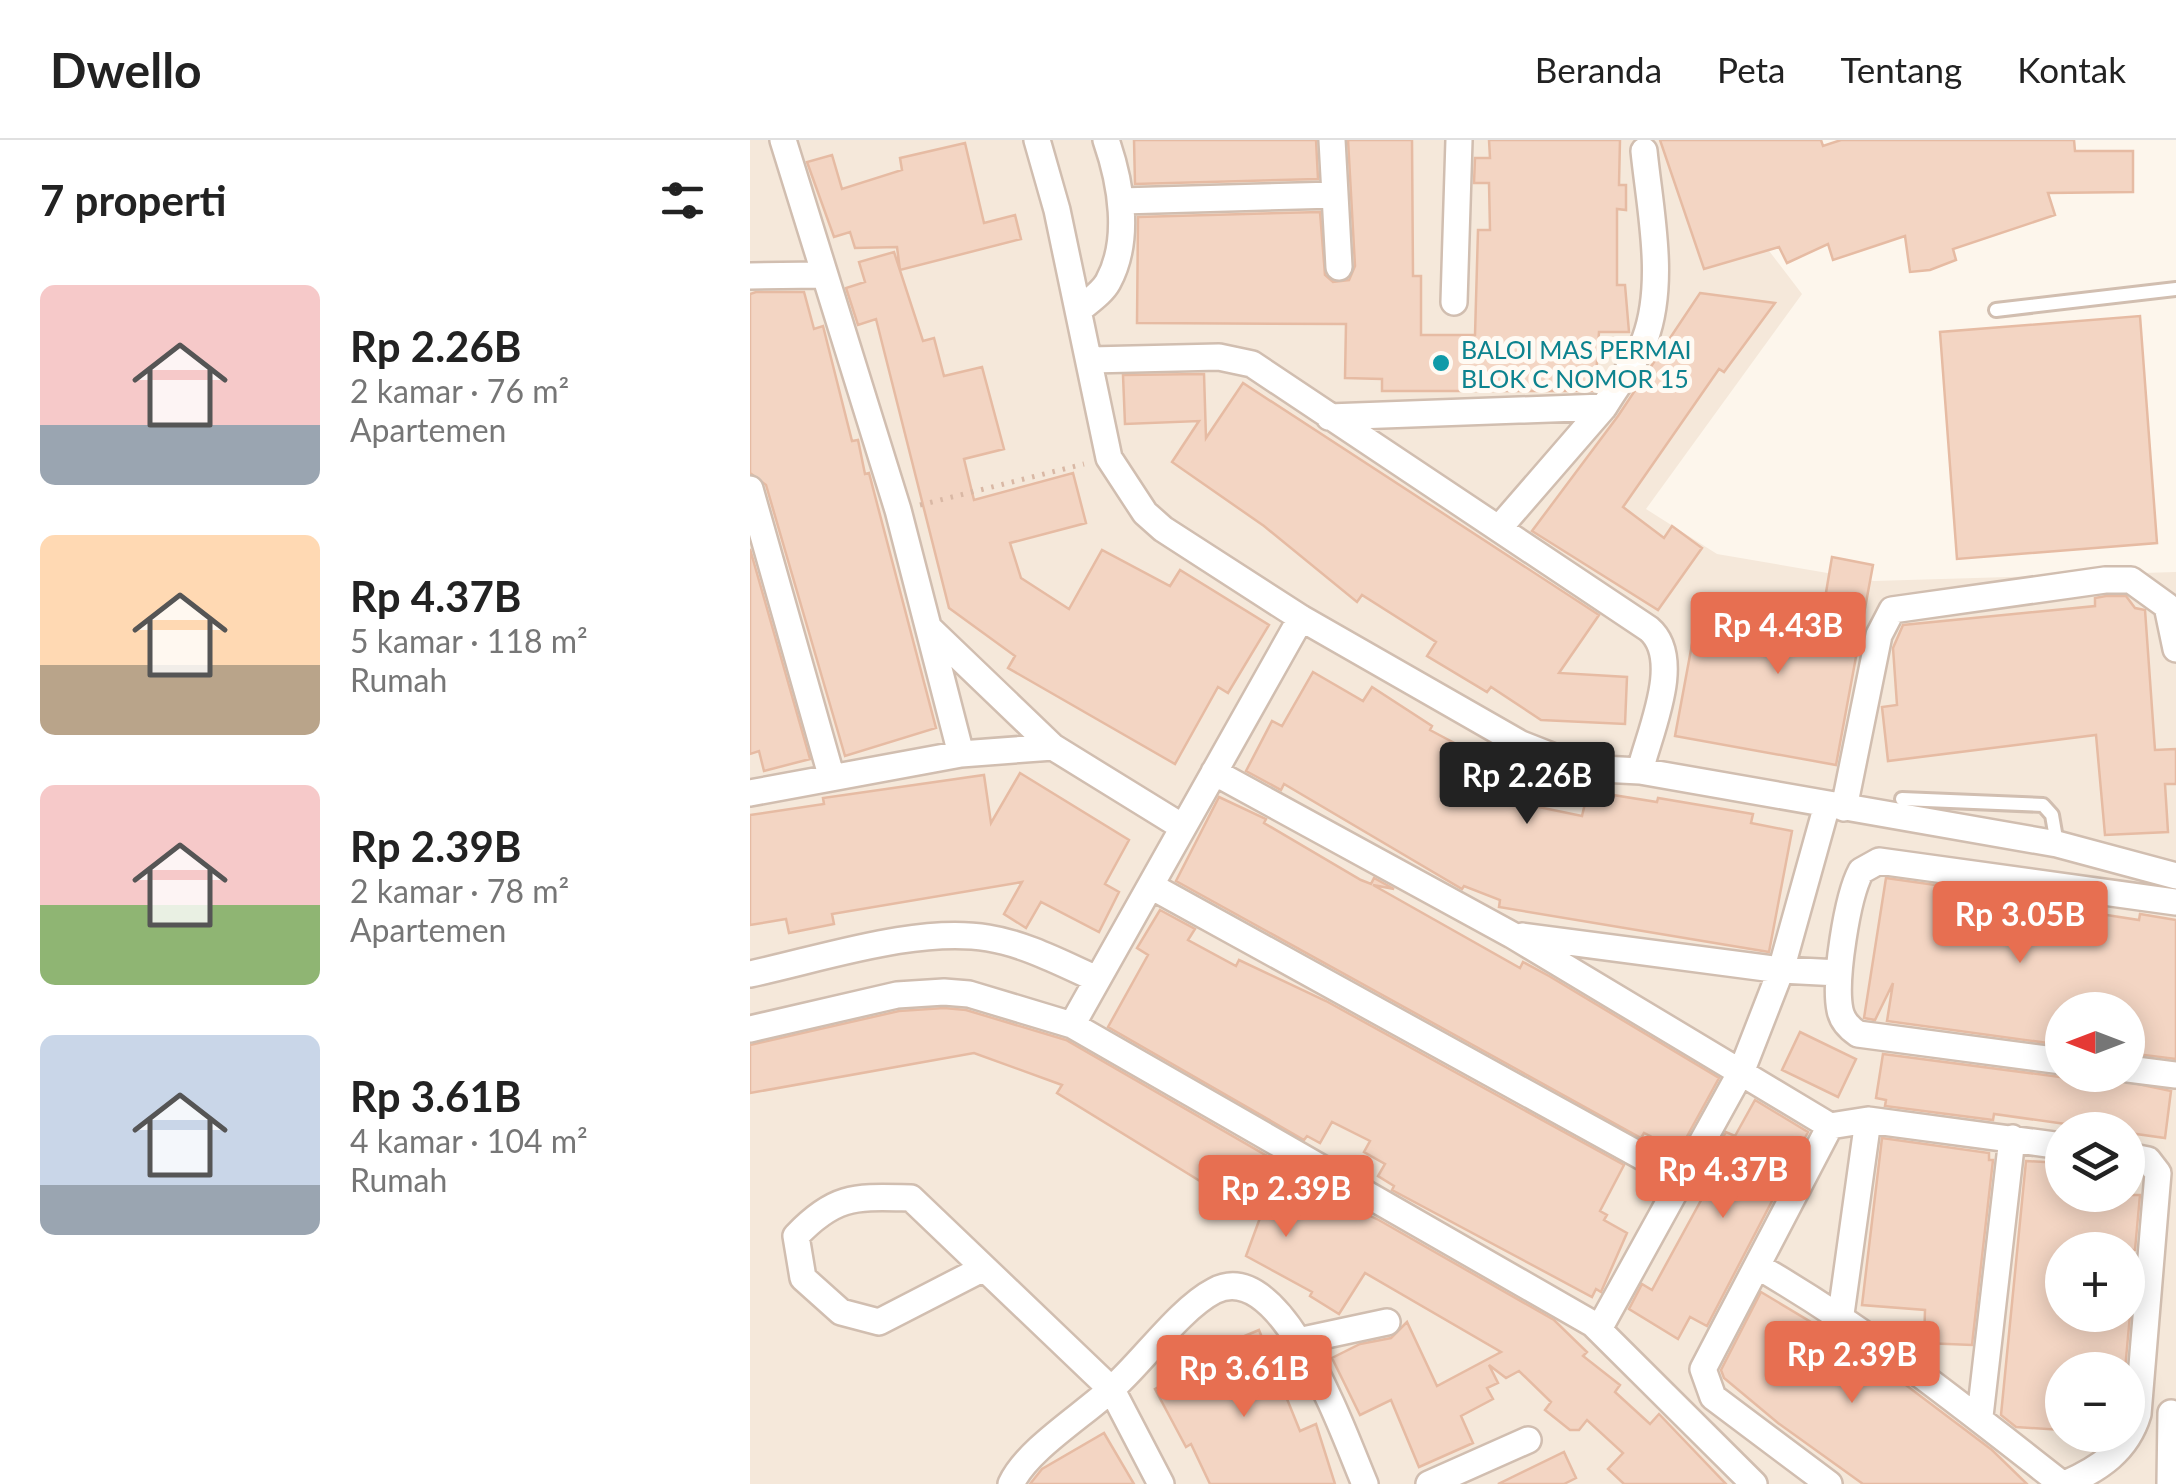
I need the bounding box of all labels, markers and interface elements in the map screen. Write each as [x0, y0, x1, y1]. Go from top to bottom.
text: Dwello [50, 41, 202, 98]
text: Beranda [1535, 48, 1662, 90]
text: Peta [1717, 48, 1785, 90]
text: Tentang [1840, 48, 1962, 90]
text: Kontak [2017, 48, 2126, 90]
icon: filters [655, 173, 710, 228]
text: 7 properti [40, 175, 227, 225]
text: Rp 2.26B [350, 321, 522, 371]
icon: home [120, 325, 240, 445]
place label: BALOI MAS PERMAI BLOK C NOMOR 15 [1461, 334, 1692, 393]
marker: BALOI MAS PERMAI BLOK C NOMOR 15 [1430, 352, 1452, 374]
text: 2 kamar · 76 m² [350, 371, 569, 410]
text: Apartemen [350, 410, 506, 449]
text: Rp 4.37B [350, 571, 522, 621]
icon: home [120, 575, 240, 695]
pin: Rp 4.43B [1675, 592, 1881, 677]
text: Rp 4.43B [1713, 605, 1843, 644]
text: 5 kamar · 118 m² [350, 621, 588, 660]
text: Rumah [350, 660, 447, 699]
pin: Rp 2.26B [1424, 742, 1630, 827]
text: Rp 2.26B [1462, 755, 1592, 794]
text: Rp 2.39B [350, 821, 522, 871]
icon: home [120, 825, 240, 945]
text: 2 kamar · 78 m² [350, 871, 569, 910]
pin: Rp 3.05B [1917, 881, 2123, 966]
text: Rp 3.05B [1955, 894, 2085, 933]
text: Apartemen [350, 910, 506, 949]
north arrow [2045, 992, 2145, 1092]
map controls [2045, 992, 2145, 1452]
text: Rp 3.61B [350, 1071, 522, 1121]
icon: home [120, 1075, 240, 1195]
button: layers [2045, 1112, 2145, 1212]
text: 4 kamar · 104 m² [350, 1121, 588, 1160]
pin: Rp 4.37B [1620, 1136, 1826, 1221]
text: Rp 4.37B [1658, 1149, 1788, 1188]
pin: Rp 2.39B [1183, 1155, 1389, 1240]
text: Rumah [350, 1160, 447, 1199]
text: Rp 2.39B [1221, 1168, 1351, 1207]
button: + [2045, 1232, 2145, 1332]
pin: Rp 2.39B [1749, 1321, 1955, 1406]
text: Rp 2.39B [1787, 1334, 1917, 1373]
pin: Rp 3.61B [1141, 1335, 1347, 1420]
text: Rp 3.61B [1179, 1348, 1309, 1387]
button: − [2045, 1352, 2145, 1452]

